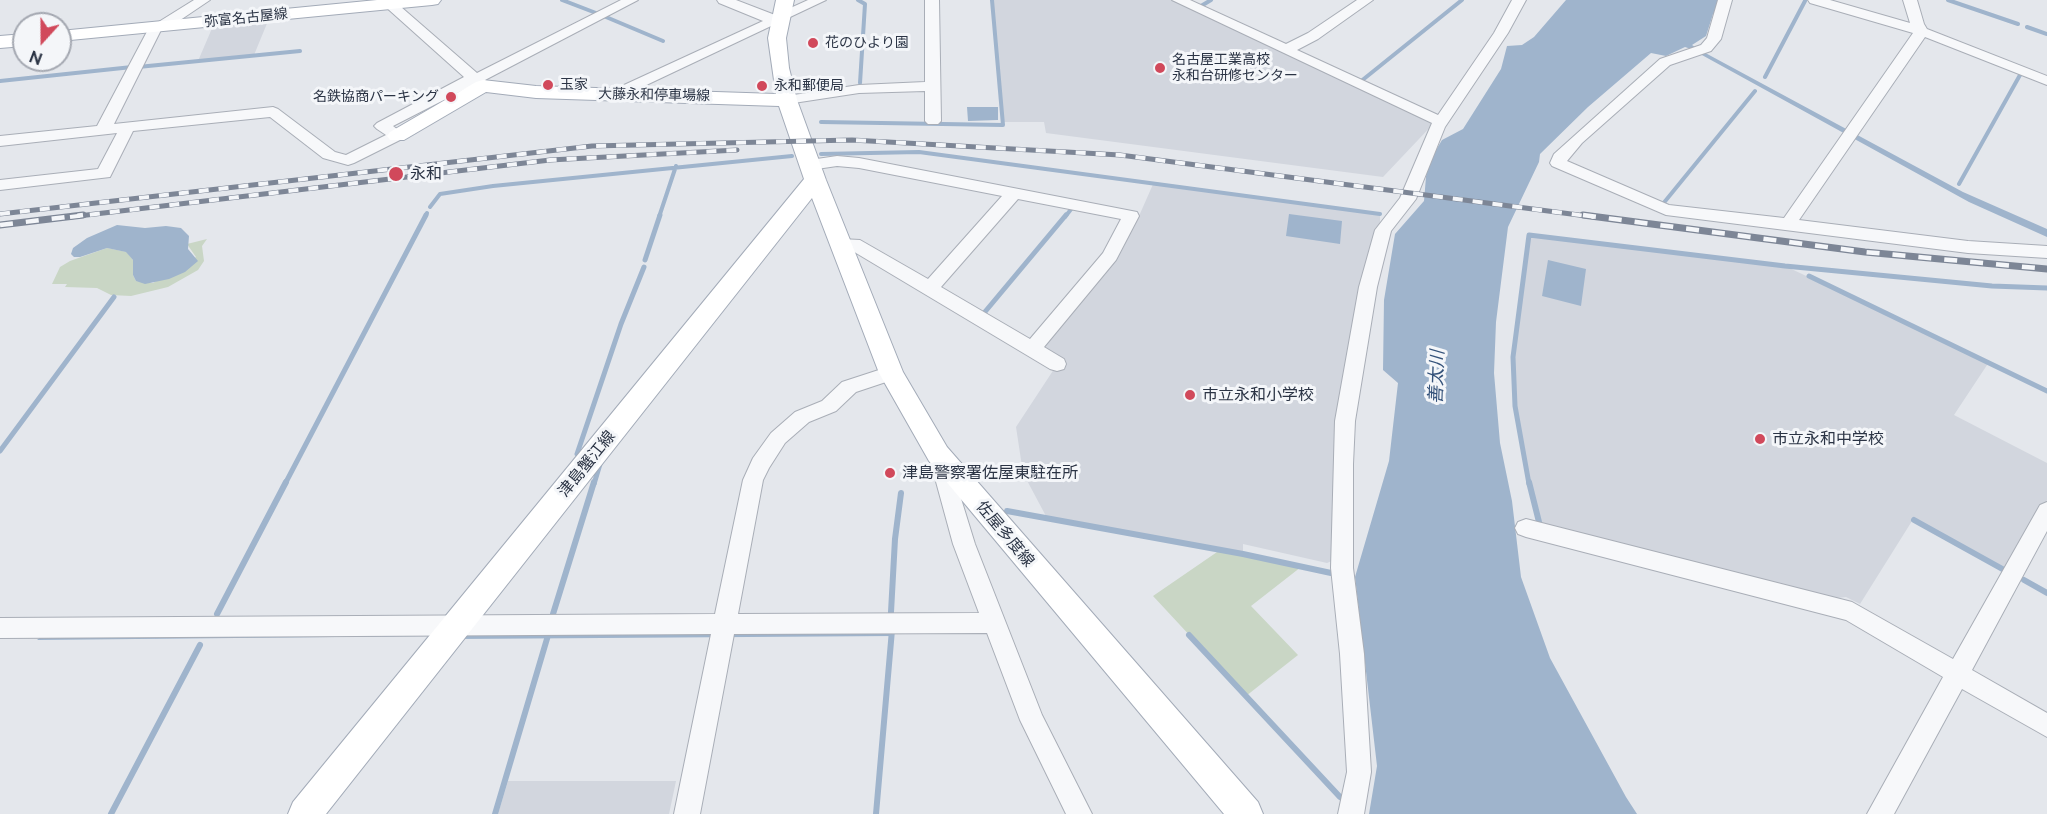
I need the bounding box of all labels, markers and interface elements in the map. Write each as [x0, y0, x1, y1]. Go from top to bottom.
street label: 弥富名古屋線 [203, 5, 289, 31]
north arrow [12, 12, 72, 72]
place label: 花のひより園 [825, 35, 909, 51]
marker: 花のひより園 [806, 36, 820, 50]
text: N [27, 46, 45, 68]
place label: 名古屋工業高校 永和台研修センター [1172, 52, 1298, 84]
marker: 名古屋工業高校 永和台研修センター [1153, 61, 1167, 75]
place label: 玉家 [560, 77, 588, 93]
marker: 玉家 [541, 78, 555, 92]
place label: 永和郵便局 [774, 78, 844, 94]
marker: 永和郵便局 [755, 79, 769, 93]
street label: 大藤永和停車場線 [598, 86, 710, 104]
place label: 名鉄協商パーキング [313, 89, 439, 105]
marker: 名鉄協商パーキング [444, 90, 458, 104]
place label: 永和 [410, 164, 442, 184]
marker: 永和 [387, 165, 405, 183]
water label: 善太川 [1425, 350, 1449, 404]
place label: 市立永和小学校 [1202, 385, 1314, 405]
marker: 市立永和小学校 [1183, 388, 1197, 402]
street label: 津島蟹江線 [554, 427, 620, 501]
place label: 市立永和中学校 [1772, 429, 1884, 449]
marker: 市立永和中学校 [1753, 432, 1767, 446]
place label: 津島警察署佐屋東駐在所 [902, 463, 1078, 483]
marker: 津島警察署佐屋東駐在所 [883, 466, 897, 480]
street label: 佐屋多度線 [972, 497, 1038, 571]

